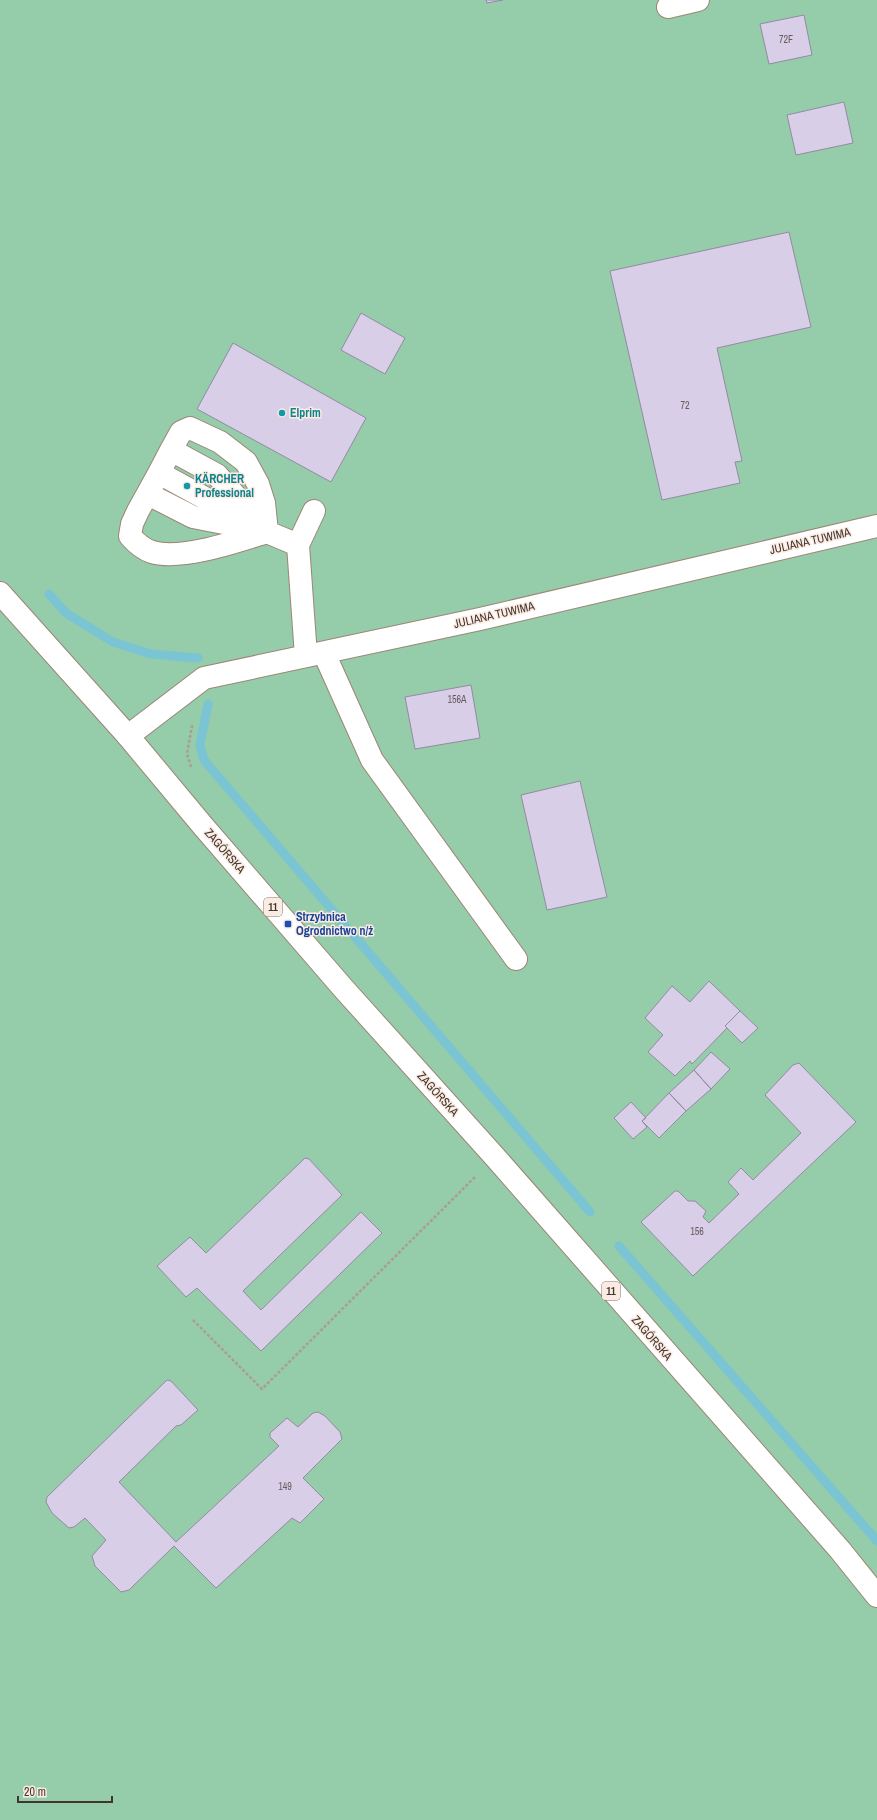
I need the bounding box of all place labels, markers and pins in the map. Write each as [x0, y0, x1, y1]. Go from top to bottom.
place label: Elprim [290, 405, 321, 421]
marker: Elprim [277, 408, 287, 418]
place label: KÄRCHER Professional [195, 471, 254, 501]
marker: KÄRCHER Professional [182, 481, 192, 491]
place label: Strzybnica Ogrodnictwo n/ż [296, 909, 373, 939]
marker: Strzybnica Ogrodnictwo n/ż [283, 919, 293, 929]

